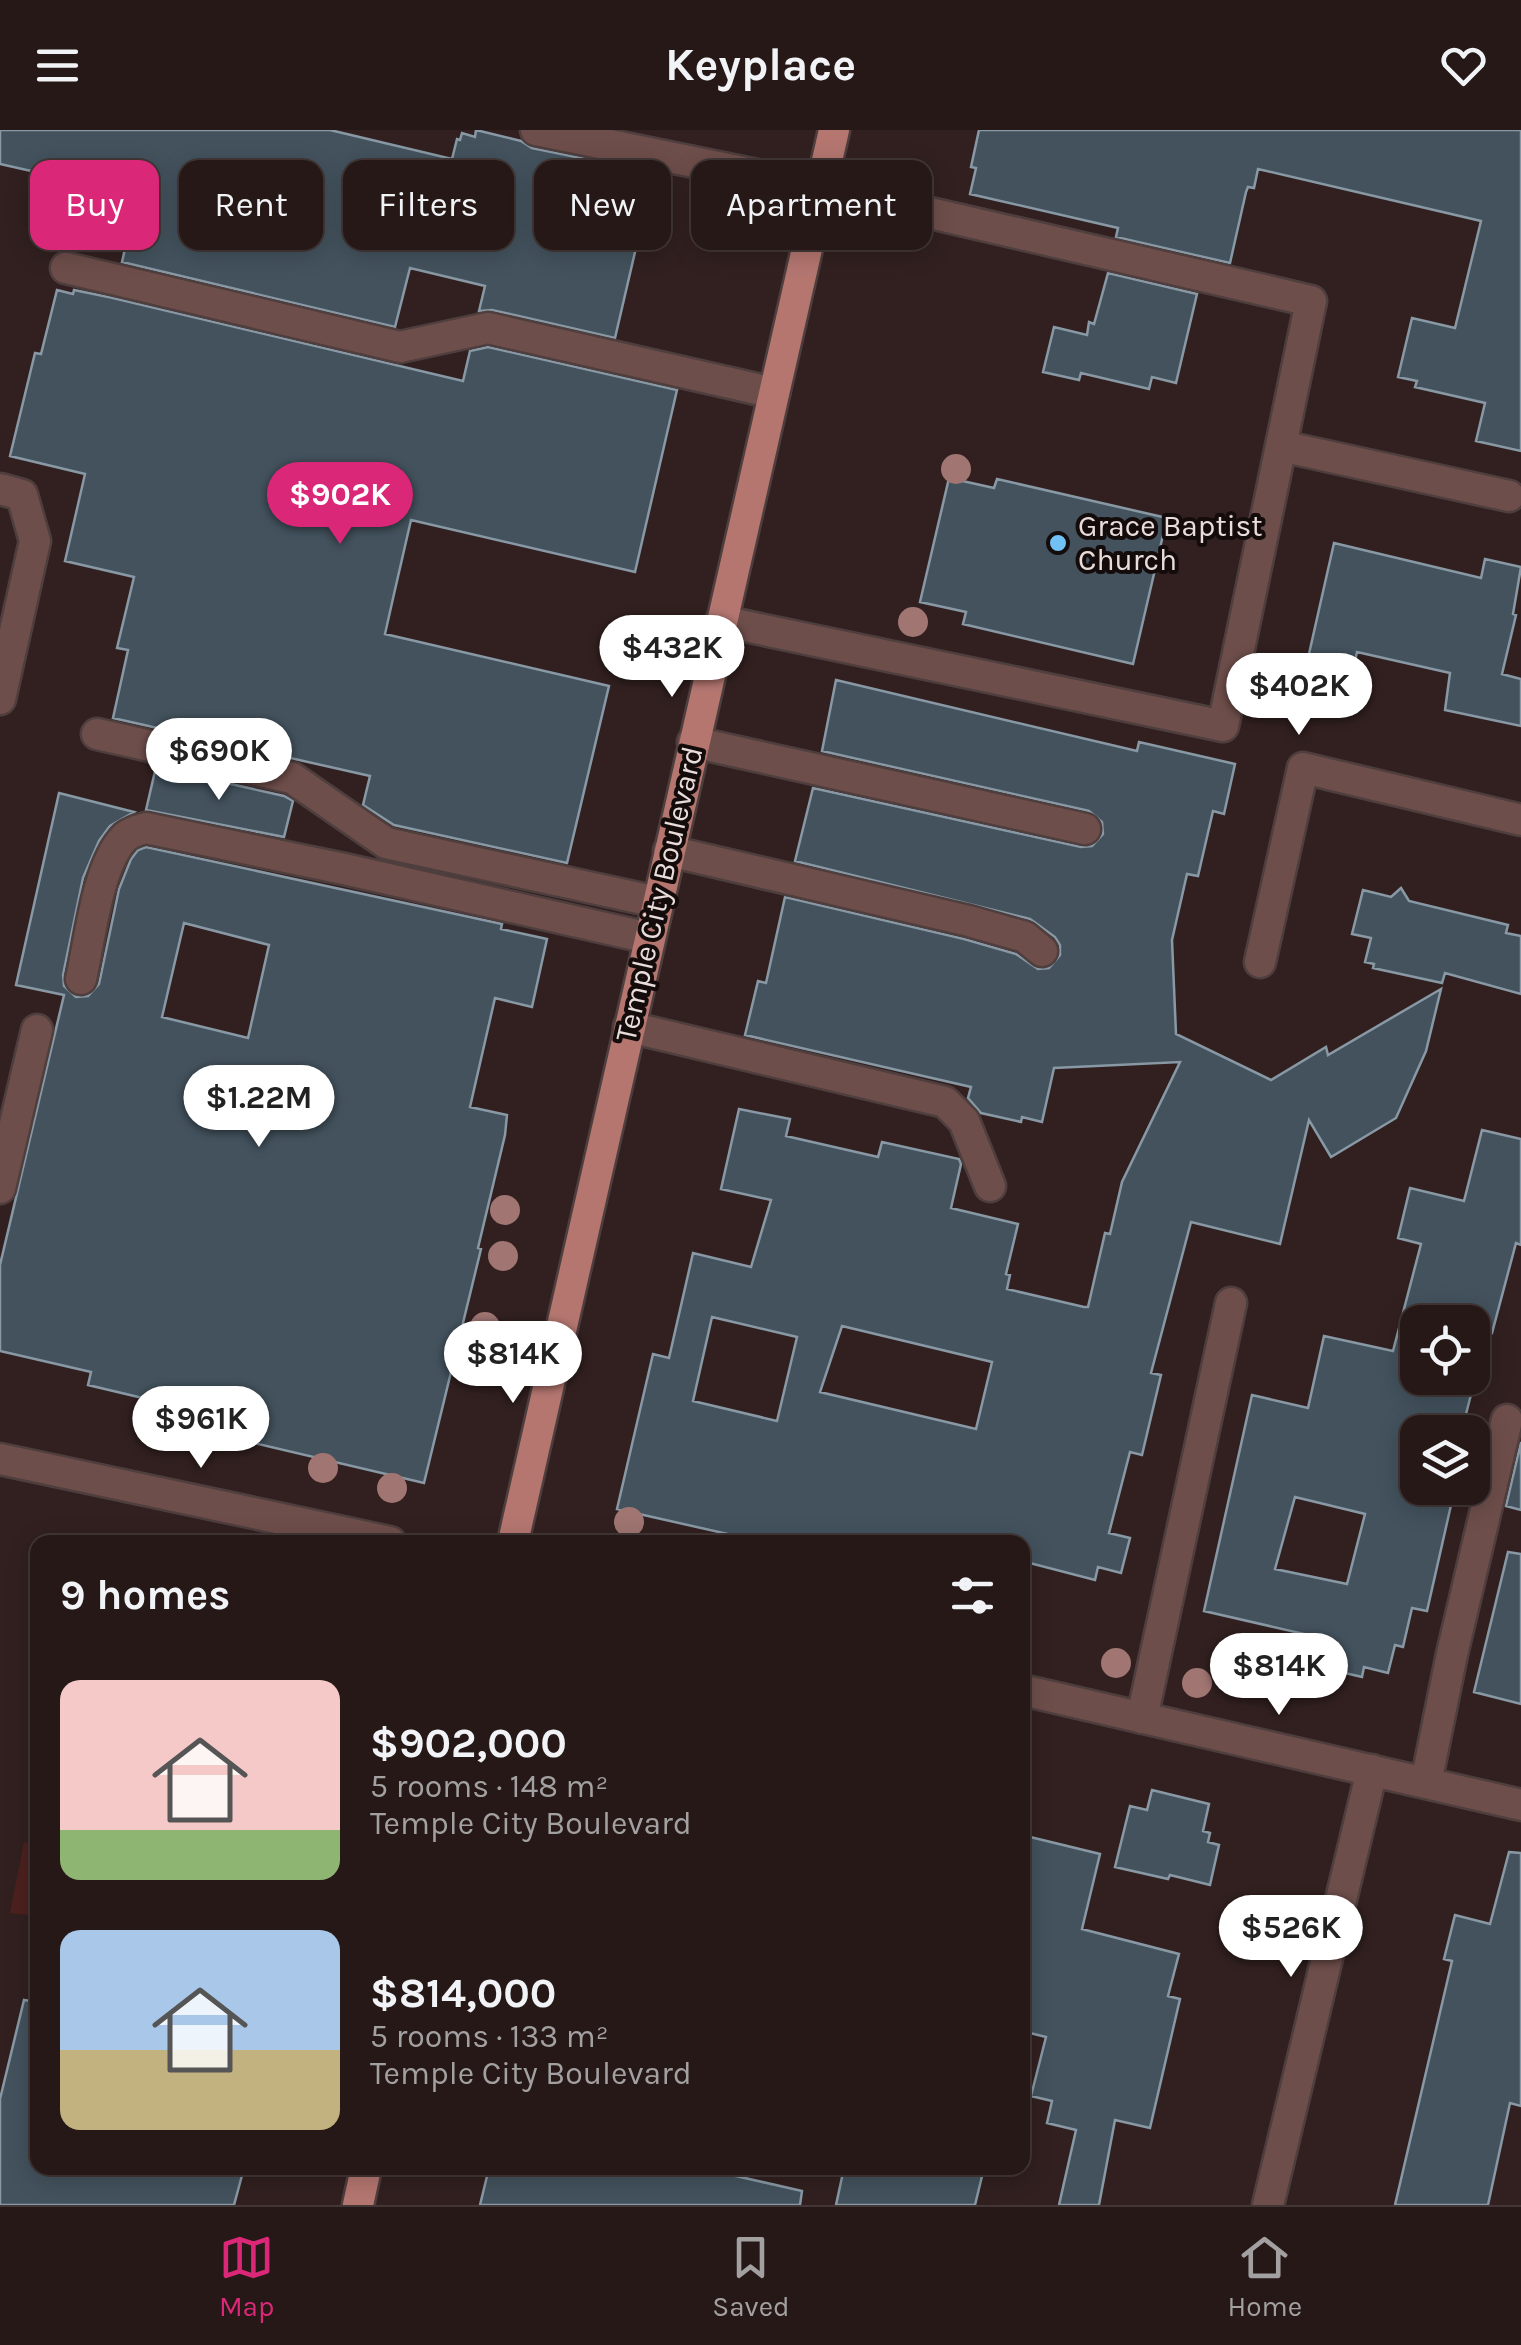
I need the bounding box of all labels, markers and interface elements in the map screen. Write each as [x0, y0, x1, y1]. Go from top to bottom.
icon: menu [30, 38, 85, 93]
icon: heart [1436, 38, 1491, 93]
text: Keyplace [665, 39, 856, 91]
chip: Buy [30, 160, 159, 250]
chip: Rent [179, 160, 323, 250]
chip: Filters [343, 160, 514, 250]
chip: New [534, 160, 671, 250]
chip: Apartment [691, 160, 932, 250]
pin: $902K [270, 462, 410, 547]
text: $902K [289, 476, 391, 513]
place label: Grace Baptist Church [1078, 508, 1263, 578]
marker: Grace Baptist Church [1047, 532, 1069, 554]
pin: $432K [602, 615, 742, 700]
text: $432K [621, 629, 723, 666]
pin: $402K [1229, 653, 1369, 738]
text: $402K [1248, 667, 1350, 704]
pin: $690K [149, 718, 289, 803]
text: $690K [168, 732, 270, 769]
street label: Temple City Boulevard [608, 743, 710, 1045]
pin: $1.22M [178, 1065, 340, 1150]
text: $1.22M [205, 1079, 313, 1116]
map controls [1400, 1305, 1490, 1505]
button: locate [1400, 1305, 1490, 1395]
pin: $814K [443, 1321, 583, 1406]
text: $814K [466, 1335, 560, 1372]
pin: $961K [131, 1386, 271, 1471]
text: $961K [154, 1400, 248, 1437]
button: layers [1400, 1415, 1490, 1505]
icon: filters [945, 1568, 1000, 1623]
text: 9 homes [60, 1570, 230, 1620]
pin: $814K [1209, 1633, 1349, 1718]
text: $814K [1232, 1647, 1326, 1684]
text: $902,000 [370, 1718, 567, 1768]
icon: home [140, 1720, 260, 1840]
text: 5 rooms · 148 m² [370, 1768, 608, 1805]
text: Temple City Boulevard [370, 1805, 692, 1842]
pin: $526K [1221, 1895, 1361, 1980]
text: $526K [1241, 1909, 1341, 1946]
text: $814,000 [370, 1968, 556, 2018]
icon: home [140, 1970, 260, 2090]
text: 5 rooms · 133 m² [370, 2018, 609, 2055]
text: Temple City Boulevard [370, 2055, 692, 2092]
tab: Map [219, 2230, 274, 2323]
tab: Saved [712, 2230, 790, 2323]
tab: Home [1227, 2230, 1302, 2323]

